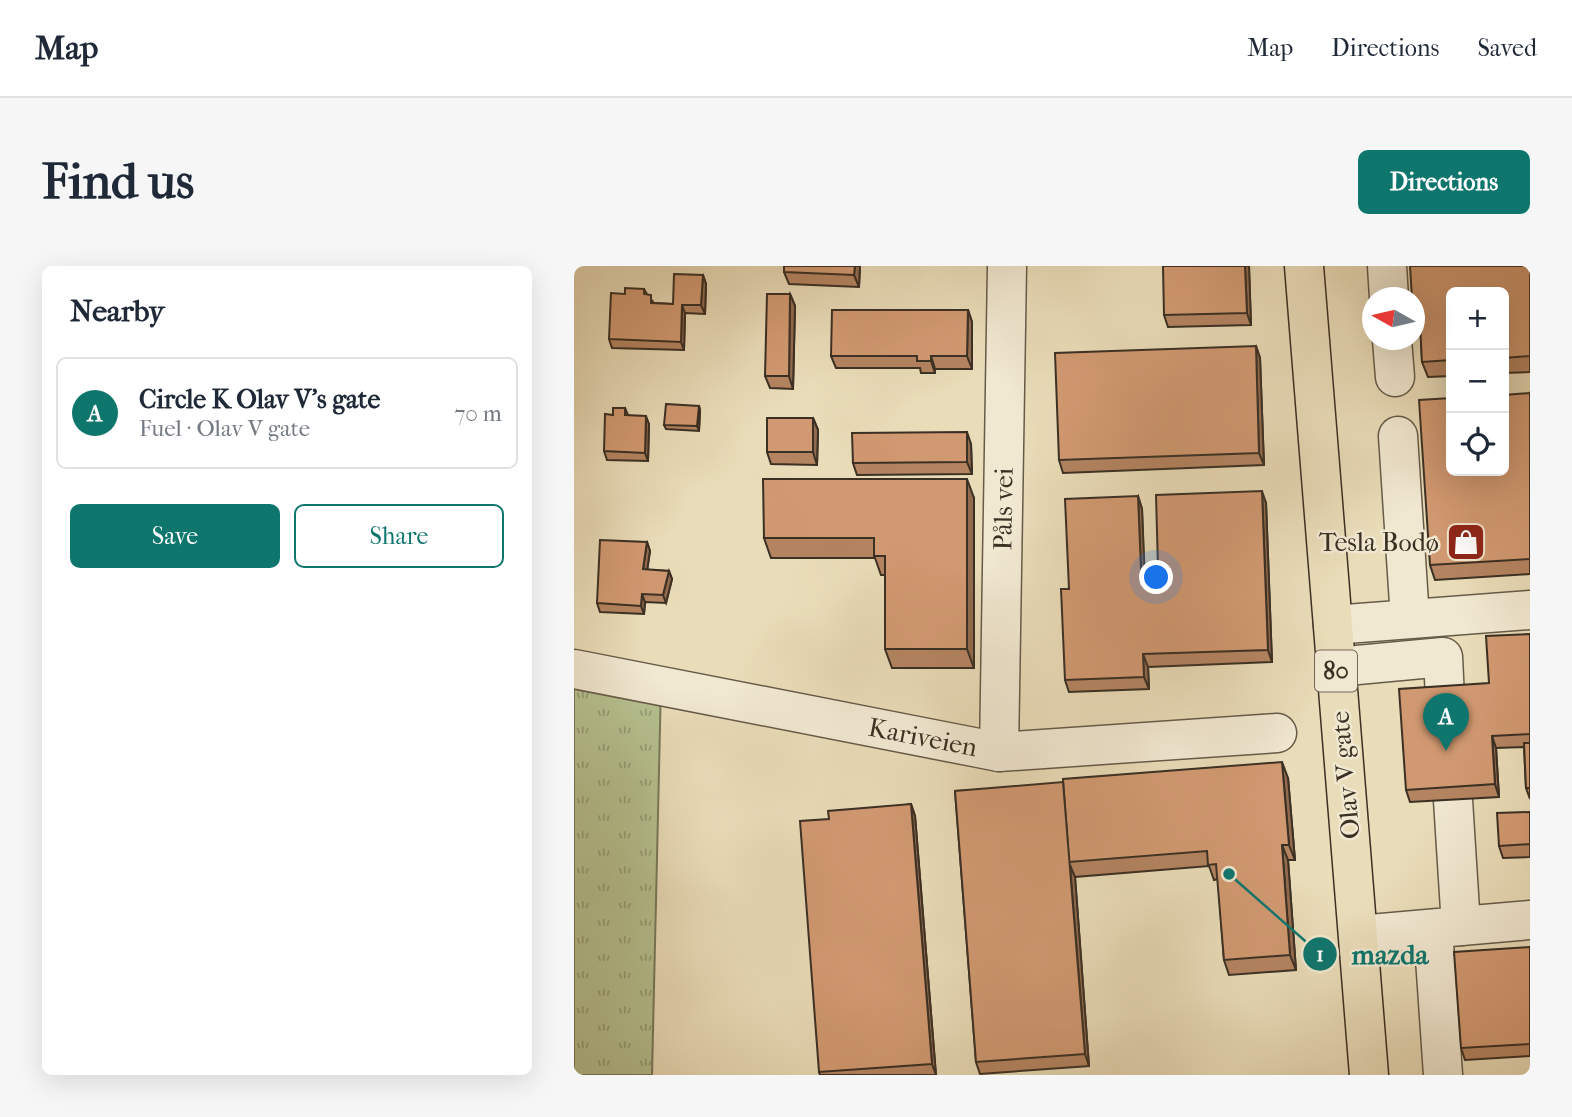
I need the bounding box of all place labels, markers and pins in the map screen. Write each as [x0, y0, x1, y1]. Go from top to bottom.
shop icon: Tesla Bodø [1445, 521, 1487, 563]
place label: Tesla Bodø [1319, 527, 1439, 558]
pin: A [1423, 693, 1469, 751]
callout: mazda [1302, 929, 1442, 978]

